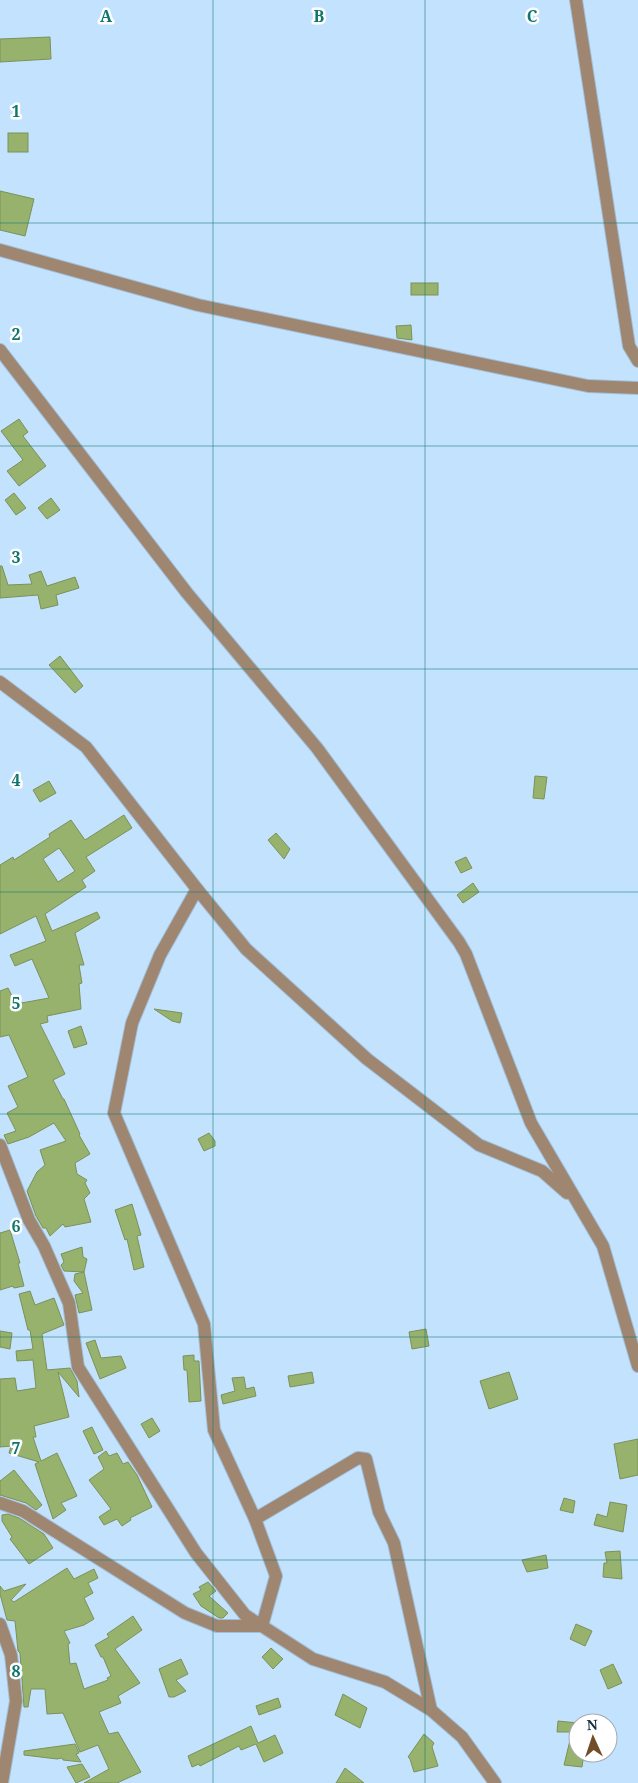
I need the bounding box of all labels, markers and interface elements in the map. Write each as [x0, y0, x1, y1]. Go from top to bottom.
text: A [100, 5, 113, 27]
text: B [314, 5, 325, 27]
text: C [527, 5, 538, 27]
text: 1 [11, 100, 21, 122]
text: 2 [11, 323, 21, 345]
text: 3 [11, 546, 21, 568]
text: 4 [11, 769, 21, 791]
text: 5 [11, 992, 21, 1014]
text: 6 [11, 1215, 21, 1237]
text: 7 [11, 1437, 21, 1459]
text: 8 [11, 1660, 21, 1682]
north arrow [568, 1713, 618, 1763]
text: N [586, 1715, 598, 1734]

